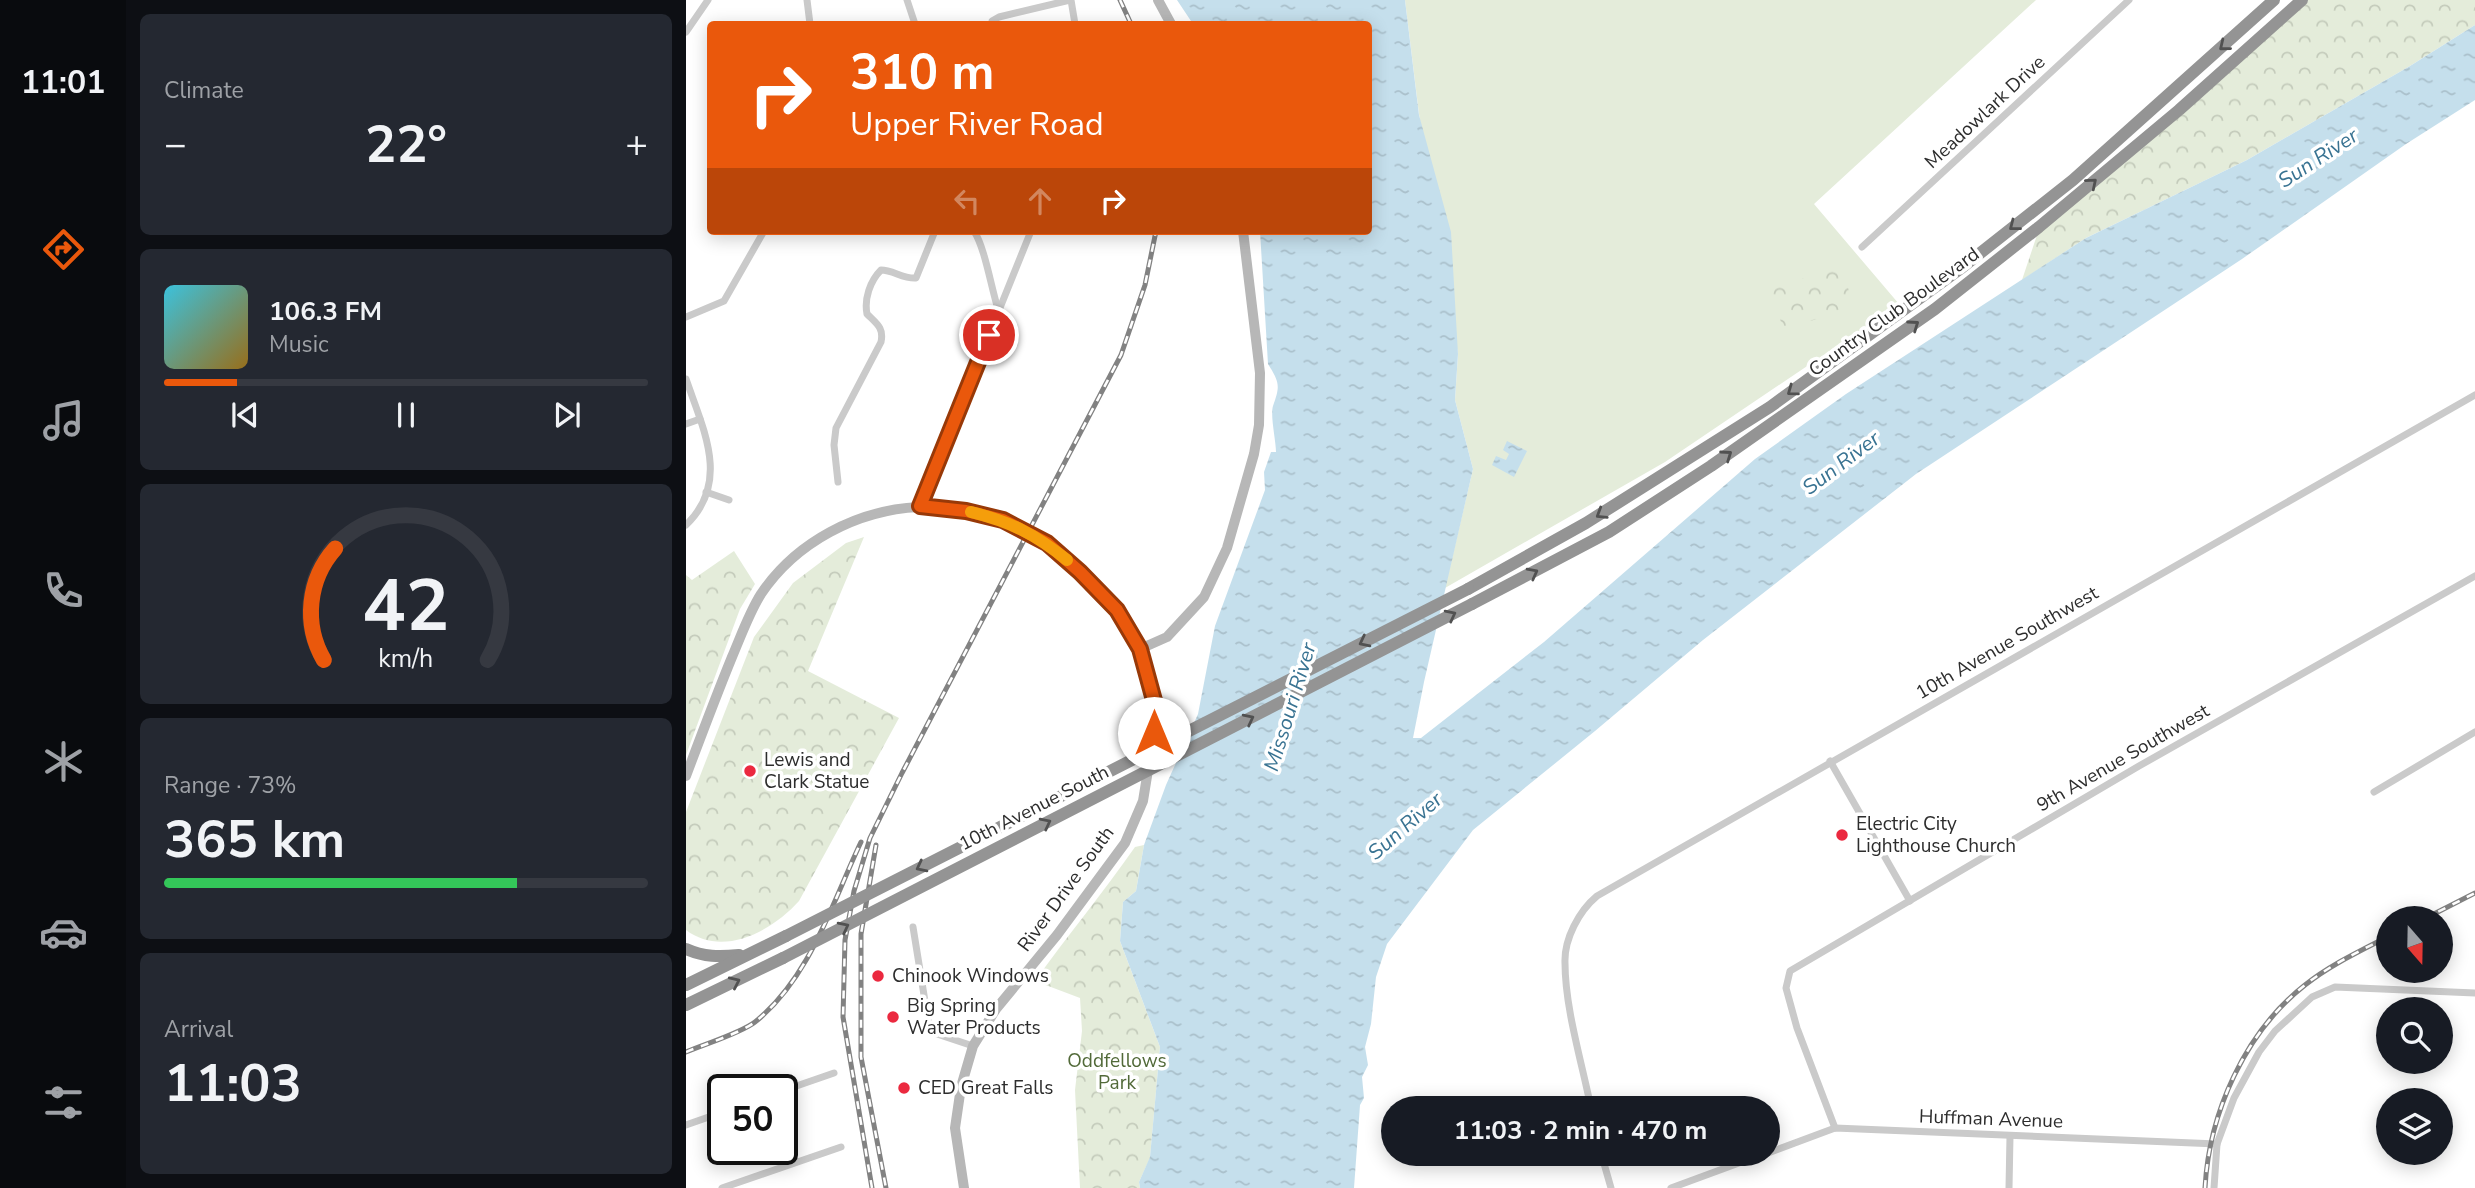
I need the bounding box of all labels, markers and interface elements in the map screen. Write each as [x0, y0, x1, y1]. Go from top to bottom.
one-way arrow [2219, 38, 2232, 50]
text: 310 m [850, 39, 994, 106]
icon: right [735, 49, 826, 140]
street label: Meadowlark Drive [1919, 49, 2051, 175]
text: 11:01 [21, 61, 105, 104]
text: Climate [164, 75, 244, 106]
text: Upper River Road [850, 103, 1104, 146]
text: 22° [365, 109, 447, 180]
text: − [164, 119, 187, 170]
text: + [625, 119, 648, 170]
water label: Sun River [2273, 121, 2364, 194]
one-way arrow [2083, 179, 2096, 191]
icon: left [948, 182, 986, 220]
icon: ahead [1021, 182, 1059, 220]
icon: right [1094, 182, 1132, 220]
one-way arrow [2010, 218, 2022, 231]
icon: directions [39, 225, 88, 274]
street label: Country Club Boulevard [1803, 241, 1985, 383]
text: 106.3 FM [269, 294, 382, 329]
pin [959, 305, 1019, 365]
icon: arrive [970, 316, 1008, 354]
one-way arrow [1906, 321, 1919, 333]
text: Music [269, 329, 329, 360]
one-way arrow [1787, 383, 1800, 395]
icon: music [39, 396, 88, 445]
icon: previous [226, 396, 264, 434]
icon: pause [387, 396, 425, 434]
icon: next [548, 396, 586, 434]
water label: Sun River [1797, 424, 1886, 501]
one-way arrow [1719, 451, 1732, 463]
one-way arrow [1596, 505, 1609, 518]
text: 42 [362, 556, 450, 656]
icon: phone [39, 566, 88, 615]
one-way arrow [1526, 568, 1538, 581]
street label: 10th Avenue Southwest [1911, 580, 2103, 706]
one-way arrow [1444, 610, 1456, 623]
one-way arrow [1359, 633, 1371, 647]
water label: Missouri River [1257, 639, 1323, 774]
text: km/h [378, 642, 434, 676]
position arrow [1117, 696, 1191, 770]
street label: 9th Avenue Southwest [2032, 698, 2214, 818]
one-way arrow [1242, 714, 1254, 727]
icon: climate [39, 737, 88, 786]
place label: Lewis and Clark Statue [764, 747, 869, 795]
street label: 10th Avenue South [955, 759, 1113, 857]
marker: Lewis and Clark Statue [742, 763, 758, 779]
text: Range · 73% [164, 770, 296, 801]
water label: Sun River [1362, 786, 1449, 866]
text: 365 km [164, 804, 345, 875]
place label: Electric City Lighthouse Church [1856, 811, 2016, 859]
one-way arrow [1039, 818, 1052, 832]
street label: River Drive South [1012, 821, 1120, 957]
marker: Electric City Lighthouse Church [1834, 827, 1850, 843]
one-way arrow [916, 859, 928, 873]
north arrow [2376, 906, 2454, 984]
map controls [2376, 906, 2453, 1165]
icon: car [39, 908, 88, 957]
one-way arrow [837, 922, 849, 936]
place label: Chinook Windows [892, 963, 1049, 989]
marker: Chinook Windows [870, 968, 886, 984]
one-way arrow [728, 976, 740, 990]
place label: Big Spring Water Products [907, 993, 1041, 1041]
button: search [2376, 997, 2453, 1074]
marker: Big Spring Water Products [885, 1009, 901, 1025]
text: Arrival [164, 1014, 233, 1045]
text: 11:03 [164, 1048, 302, 1119]
park label: Oddfellows Park [1067, 1048, 1167, 1096]
speed limit sign: 50 [707, 1074, 798, 1165]
place label: CED Great Falls [918, 1075, 1053, 1101]
icon: filters [39, 1078, 88, 1127]
marker: CED Great Falls [896, 1080, 912, 1096]
button: layers [2376, 1088, 2453, 1165]
street label: Huffman Avenue [1919, 1103, 2063, 1135]
text: 11:03 · 2 min · 470 m [1454, 1113, 1707, 1148]

